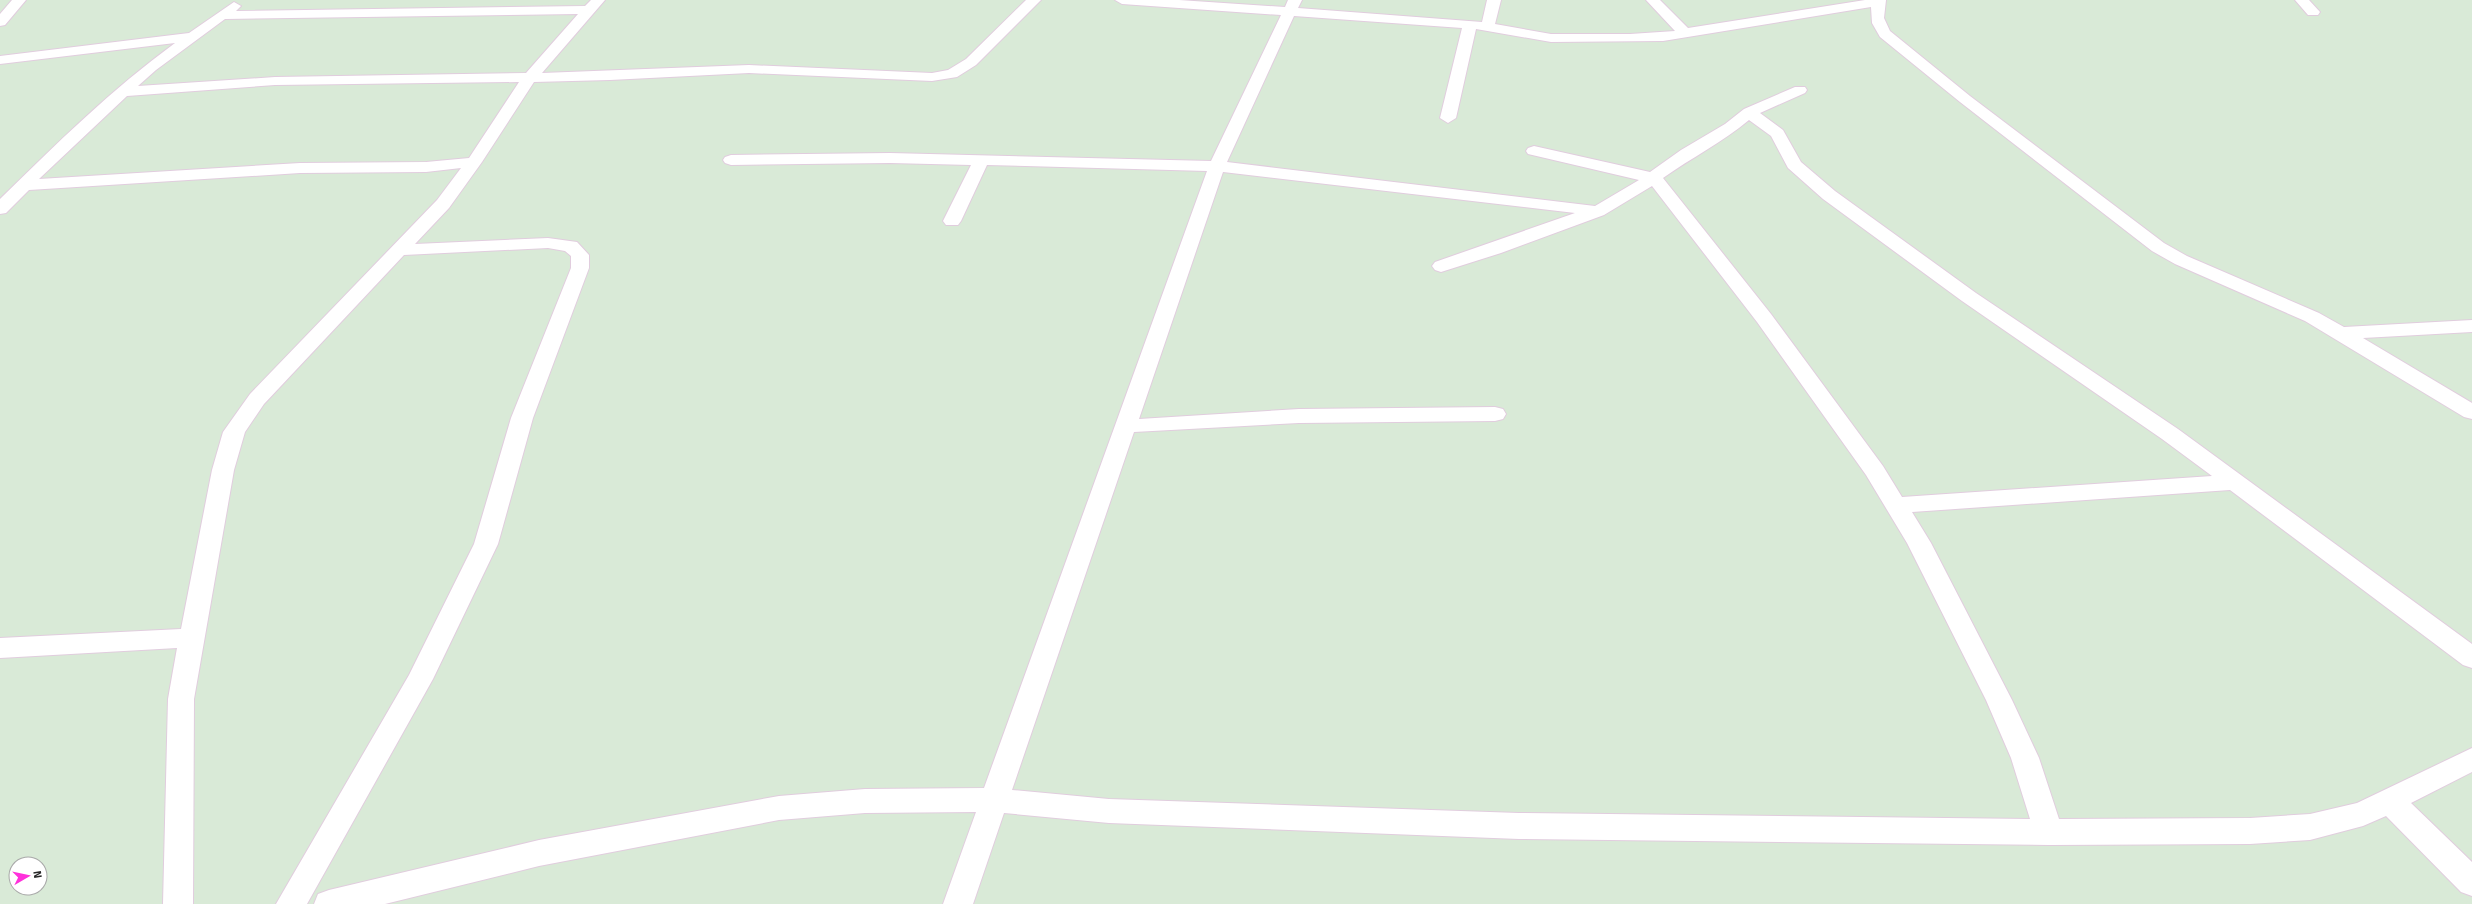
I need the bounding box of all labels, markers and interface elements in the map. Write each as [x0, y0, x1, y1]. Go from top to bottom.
north arrow [8, 856, 48, 896]
text: N [30, 870, 44, 879]

